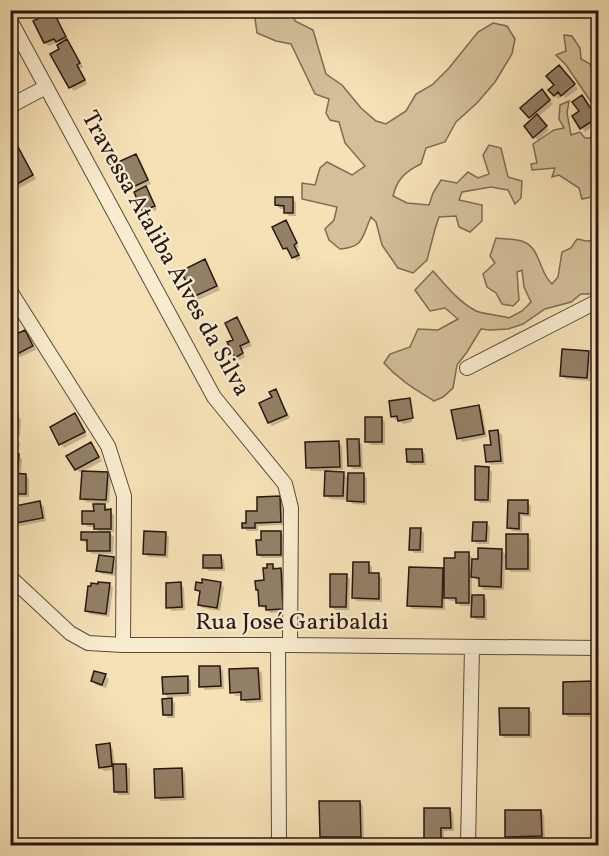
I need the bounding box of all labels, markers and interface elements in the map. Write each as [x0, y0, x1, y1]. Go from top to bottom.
street label: Travessa Ataliba Alves da Silva [72, 105, 258, 403]
street label: Rua José Garibaldi [195, 606, 389, 640]

